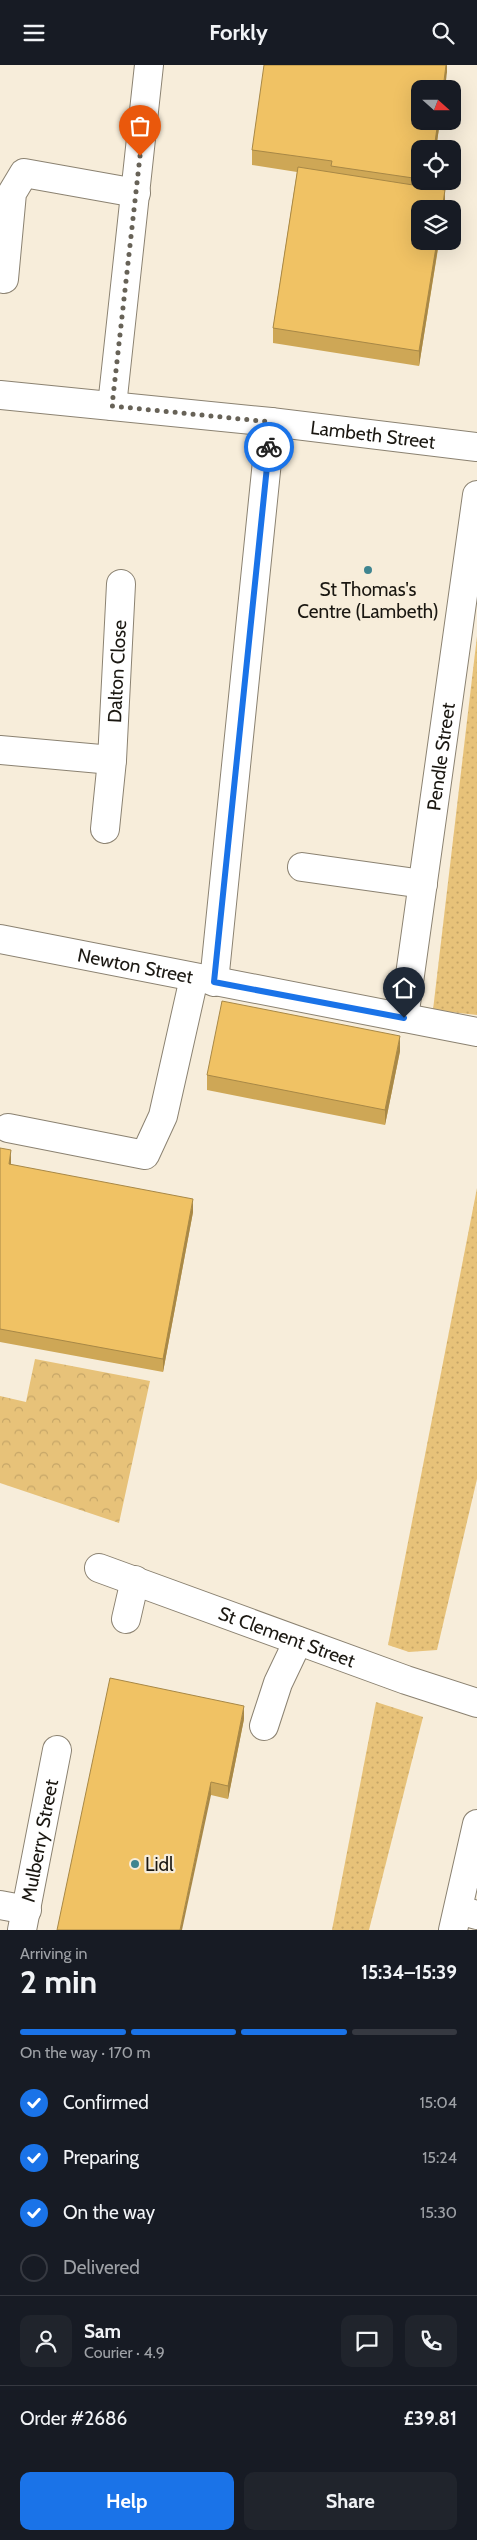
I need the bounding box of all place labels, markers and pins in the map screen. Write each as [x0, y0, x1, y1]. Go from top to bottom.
pin [119, 105, 161, 156]
marker: St Thomas's Centre (Lambeth) [362, 564, 374, 576]
place label: St Thomas's Centre (Lambeth) [297, 578, 439, 623]
pin [383, 967, 425, 1018]
place label: Lidl [145, 1853, 174, 1876]
marker: Lidl [129, 1858, 141, 1870]

